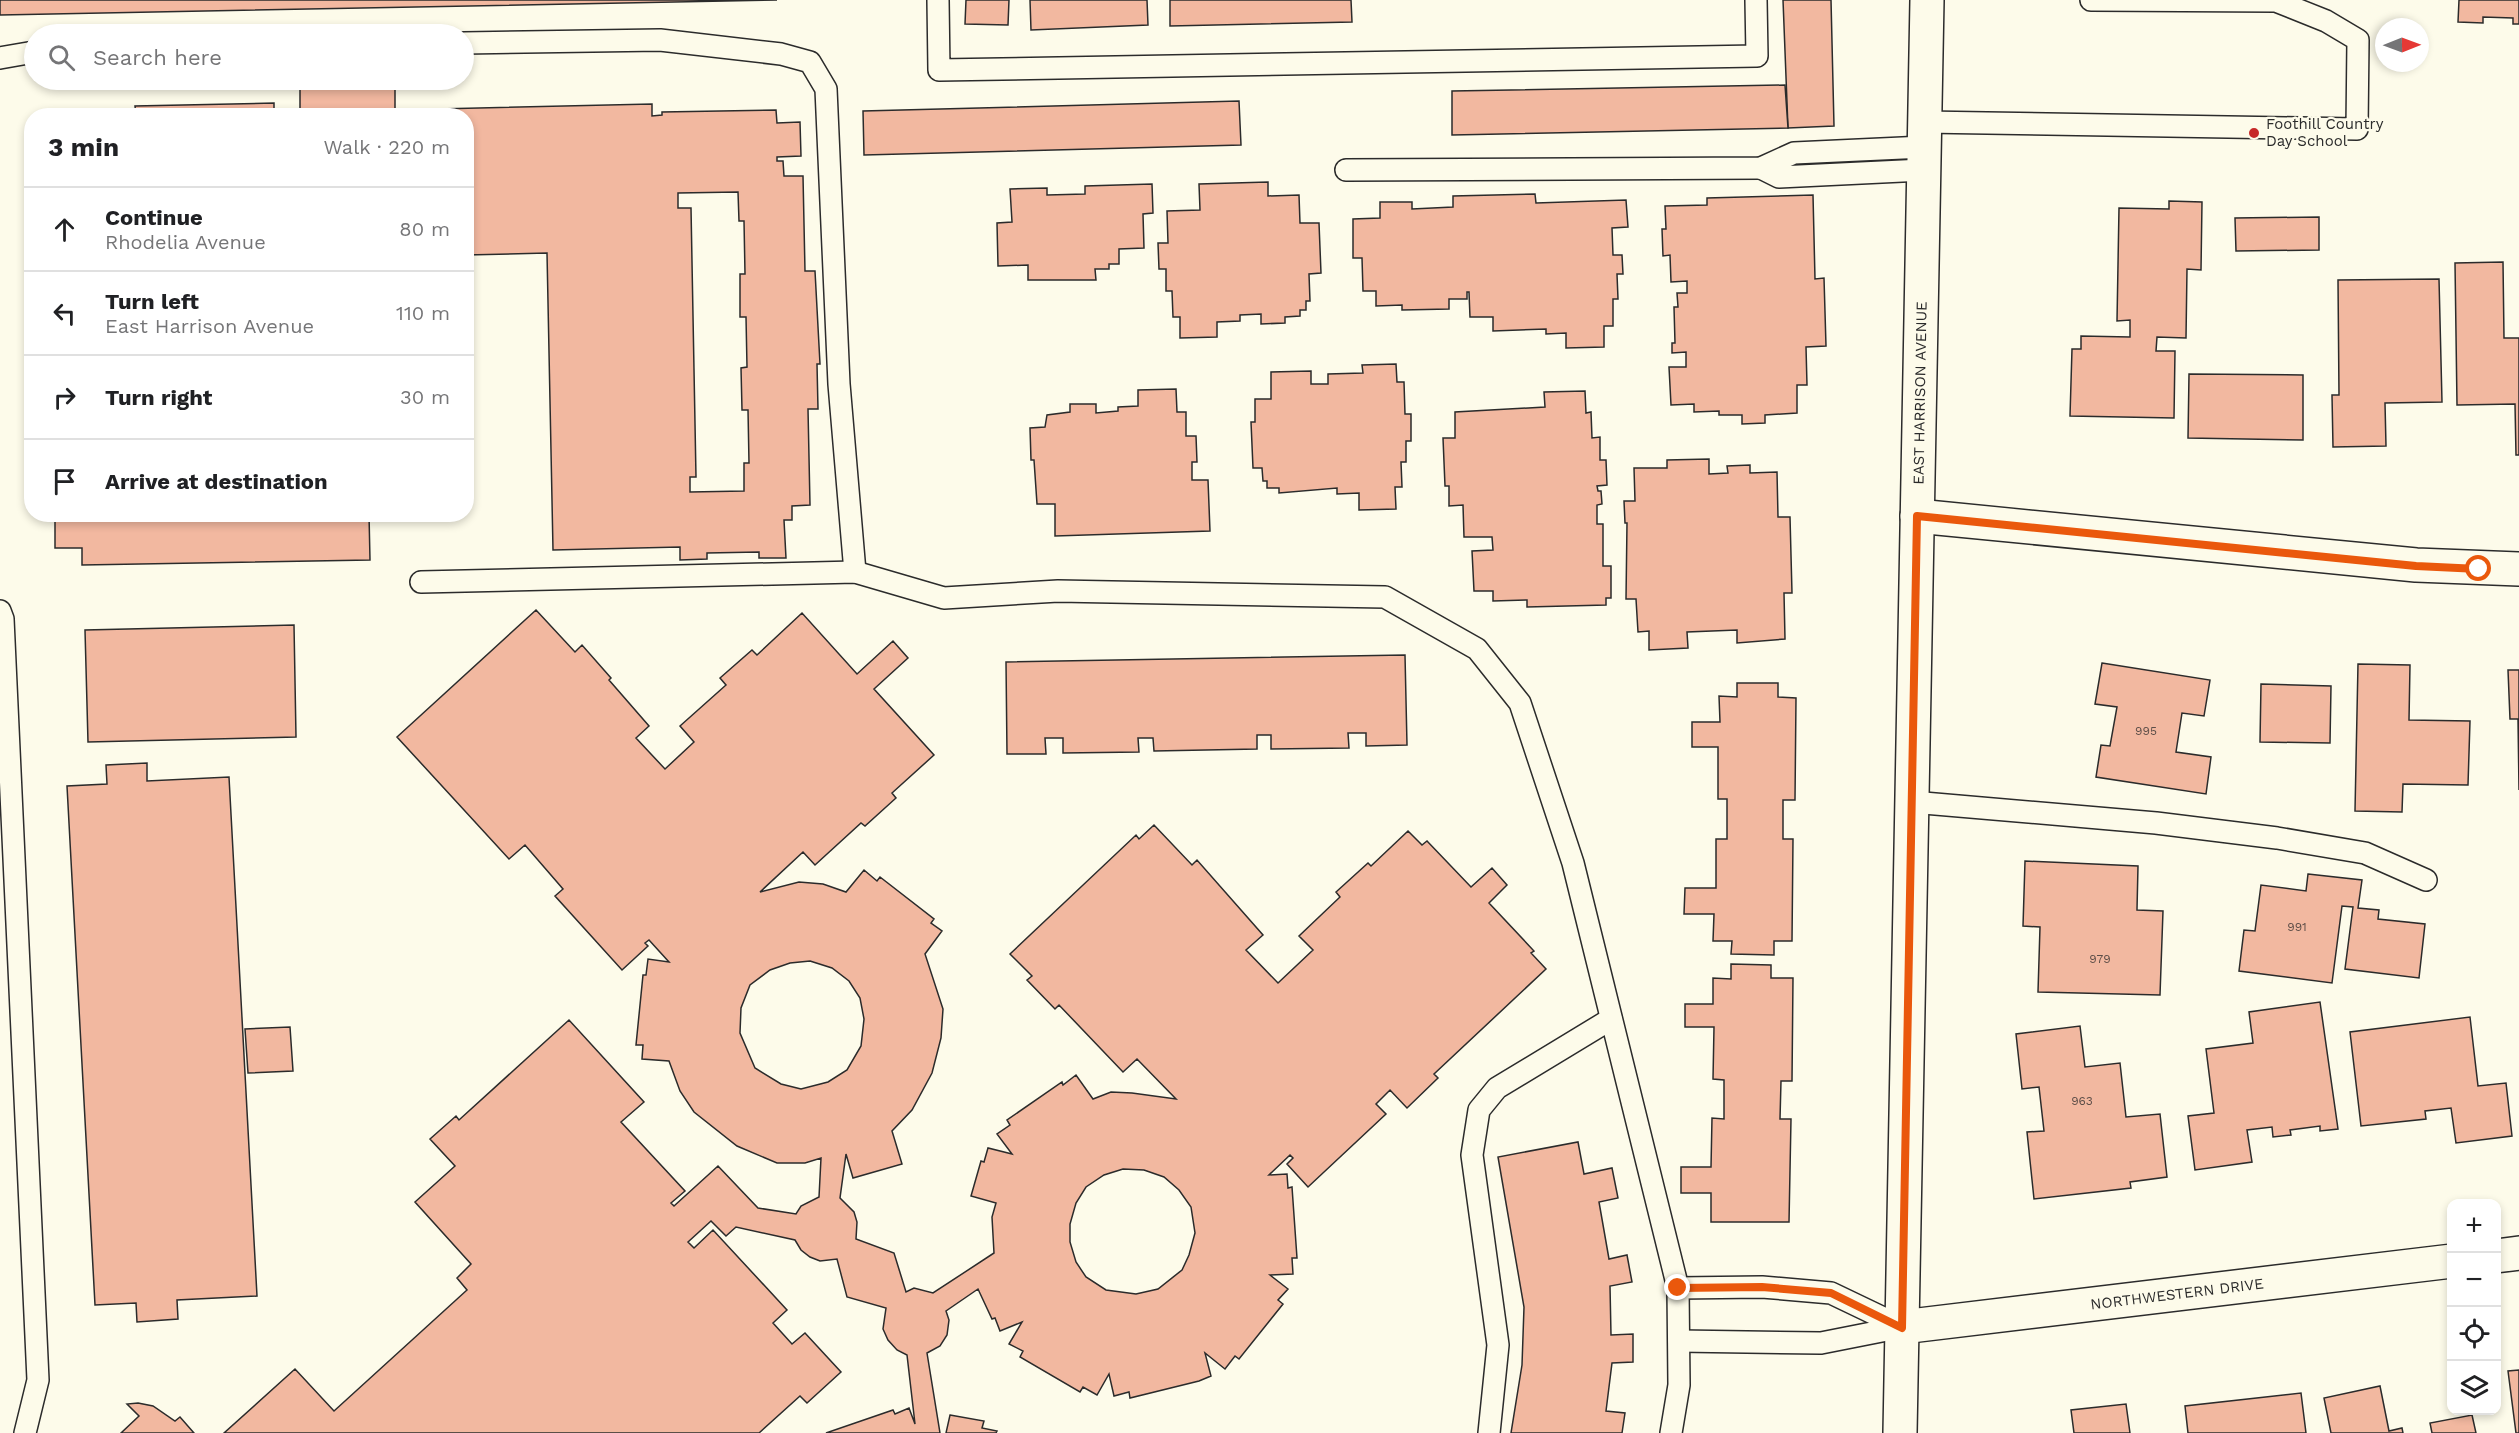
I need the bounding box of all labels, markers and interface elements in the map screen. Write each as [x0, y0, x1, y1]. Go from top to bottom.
north arrow [2375, 18, 2429, 72]
search box [24, 24, 474, 90]
icon: search [45, 41, 78, 74]
text: Search here [93, 45, 222, 70]
place label: Foothill Country Day School [2266, 115, 2384, 150]
marker: Foothill Country Day School [2247, 126, 2261, 140]
text: 3 min [48, 132, 119, 162]
text: Walk · 220 m [323, 135, 450, 159]
text: Continue [105, 205, 203, 230]
icon: ahead [48, 213, 81, 246]
text: 80 m [399, 217, 450, 241]
text: Rhodelia Avenue [105, 230, 266, 254]
text: Turn left [105, 289, 199, 314]
icon: left [48, 297, 81, 330]
text: 110 m [396, 301, 450, 325]
street label: EAST HARRISON AVENUE [1909, 301, 1931, 485]
text: East Harrison Avenue [105, 314, 314, 338]
icon: right [48, 381, 81, 414]
text: Turn right [105, 385, 212, 410]
text: 30 m [400, 385, 450, 409]
icon: arrive [48, 465, 81, 498]
text: Arrive at destination [105, 469, 328, 494]
route start [2465, 555, 2491, 581]
house number: 995 [2135, 724, 2157, 738]
house number: 991 [2287, 920, 2307, 934]
house number: 979 [2089, 952, 2111, 966]
house number: 963 [2071, 1094, 2093, 1108]
map controls [2447, 1199, 2501, 1415]
button: + [2447, 1199, 2501, 1253]
button: − [2447, 1253, 2501, 1307]
route end [1664, 1274, 1690, 1300]
street label: NORTHWESTERN DRIVE [2089, 1274, 2265, 1314]
button: locate [2447, 1307, 2501, 1361]
button: layers [2447, 1361, 2501, 1415]

